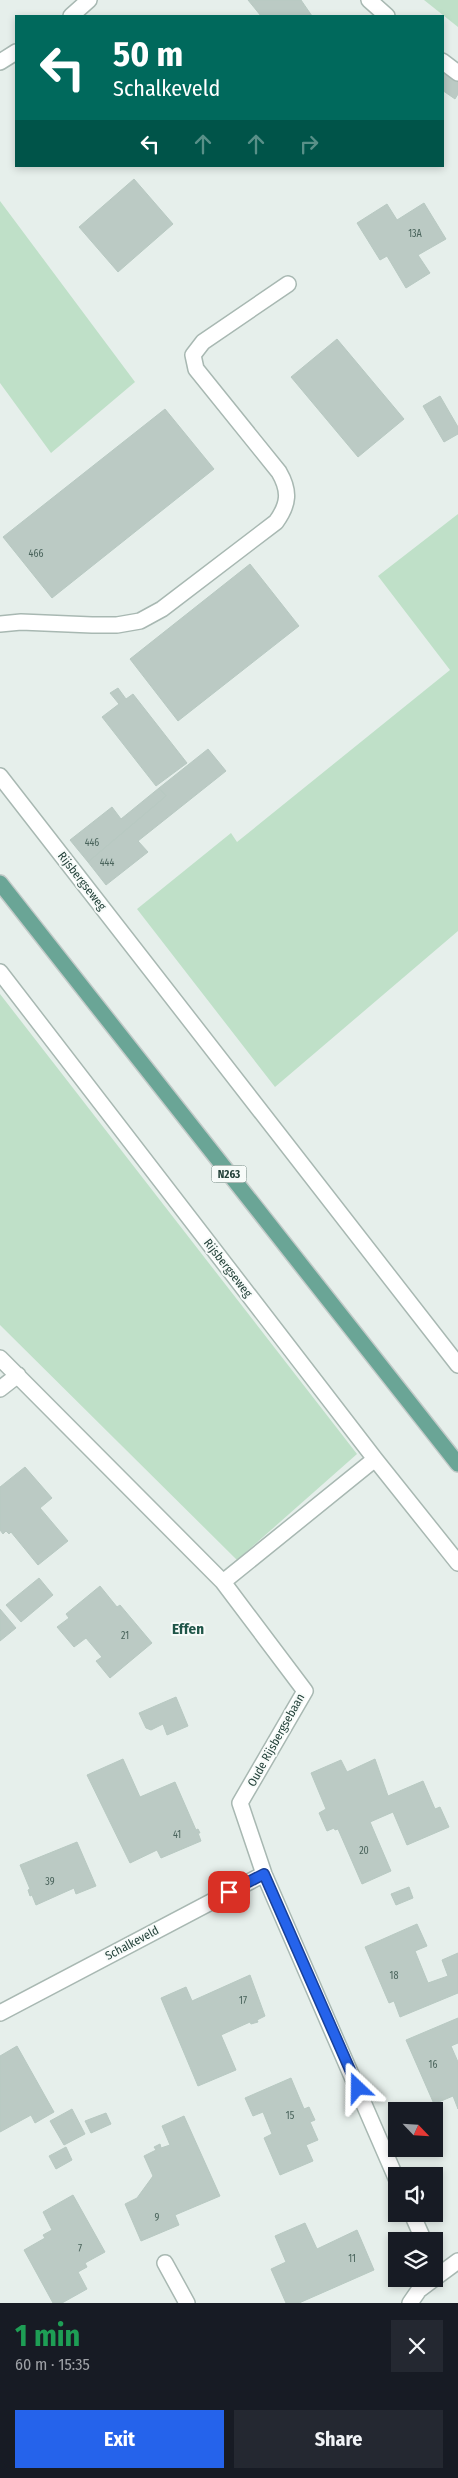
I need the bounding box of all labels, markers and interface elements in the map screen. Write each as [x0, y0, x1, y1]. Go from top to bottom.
text: 50 m [113, 33, 183, 75]
icon: left [30, 35, 95, 100]
text: Schalkeveld [113, 75, 220, 102]
icon: left [136, 130, 164, 158]
icon: ahead [189, 130, 217, 158]
icon: ahead [242, 130, 270, 158]
icon: right [295, 130, 323, 158]
house number: 13A [408, 228, 423, 240]
house number: 466 [29, 548, 43, 560]
house number: 446 [85, 837, 99, 849]
street label: Rijsbergseweg [55, 849, 109, 913]
house number: 444 [100, 857, 114, 869]
road number: N263 [212, 1166, 246, 1182]
street label: Rijsbergseweg [201, 1236, 255, 1300]
district label: Effen [172, 1620, 204, 1638]
house number: 21 [121, 1630, 129, 1642]
street label: Oude Rijsbergsebaan [245, 1691, 307, 1789]
house number: 41 [173, 1829, 181, 1841]
house number: 20 [359, 1845, 369, 1857]
pin [208, 1871, 250, 1913]
house number: 39 [45, 1876, 55, 1888]
icon: arrive [215, 1878, 243, 1906]
street label: Schalkeveld [103, 1923, 161, 1963]
house number: 18 [390, 1970, 398, 1982]
house number: 17 [239, 1995, 247, 2007]
house number: 16 [429, 2059, 437, 2071]
position arrow [331, 2061, 383, 2113]
north arrow [388, 2102, 442, 2158]
map controls [388, 2102, 443, 2287]
house number: 15 [286, 2110, 295, 2122]
button: sound [388, 2167, 443, 2222]
house number: 9 [155, 2212, 160, 2224]
button: layers [388, 2232, 443, 2287]
house number: 7 [78, 2243, 82, 2255]
house number: 11 [348, 2253, 356, 2265]
text: 1 min [15, 2318, 80, 2354]
button: close [391, 2320, 443, 2372]
text: 60 m · 15:35 [15, 2355, 90, 2374]
button: Exit [15, 2410, 224, 2468]
button: Share [234, 2410, 443, 2468]

